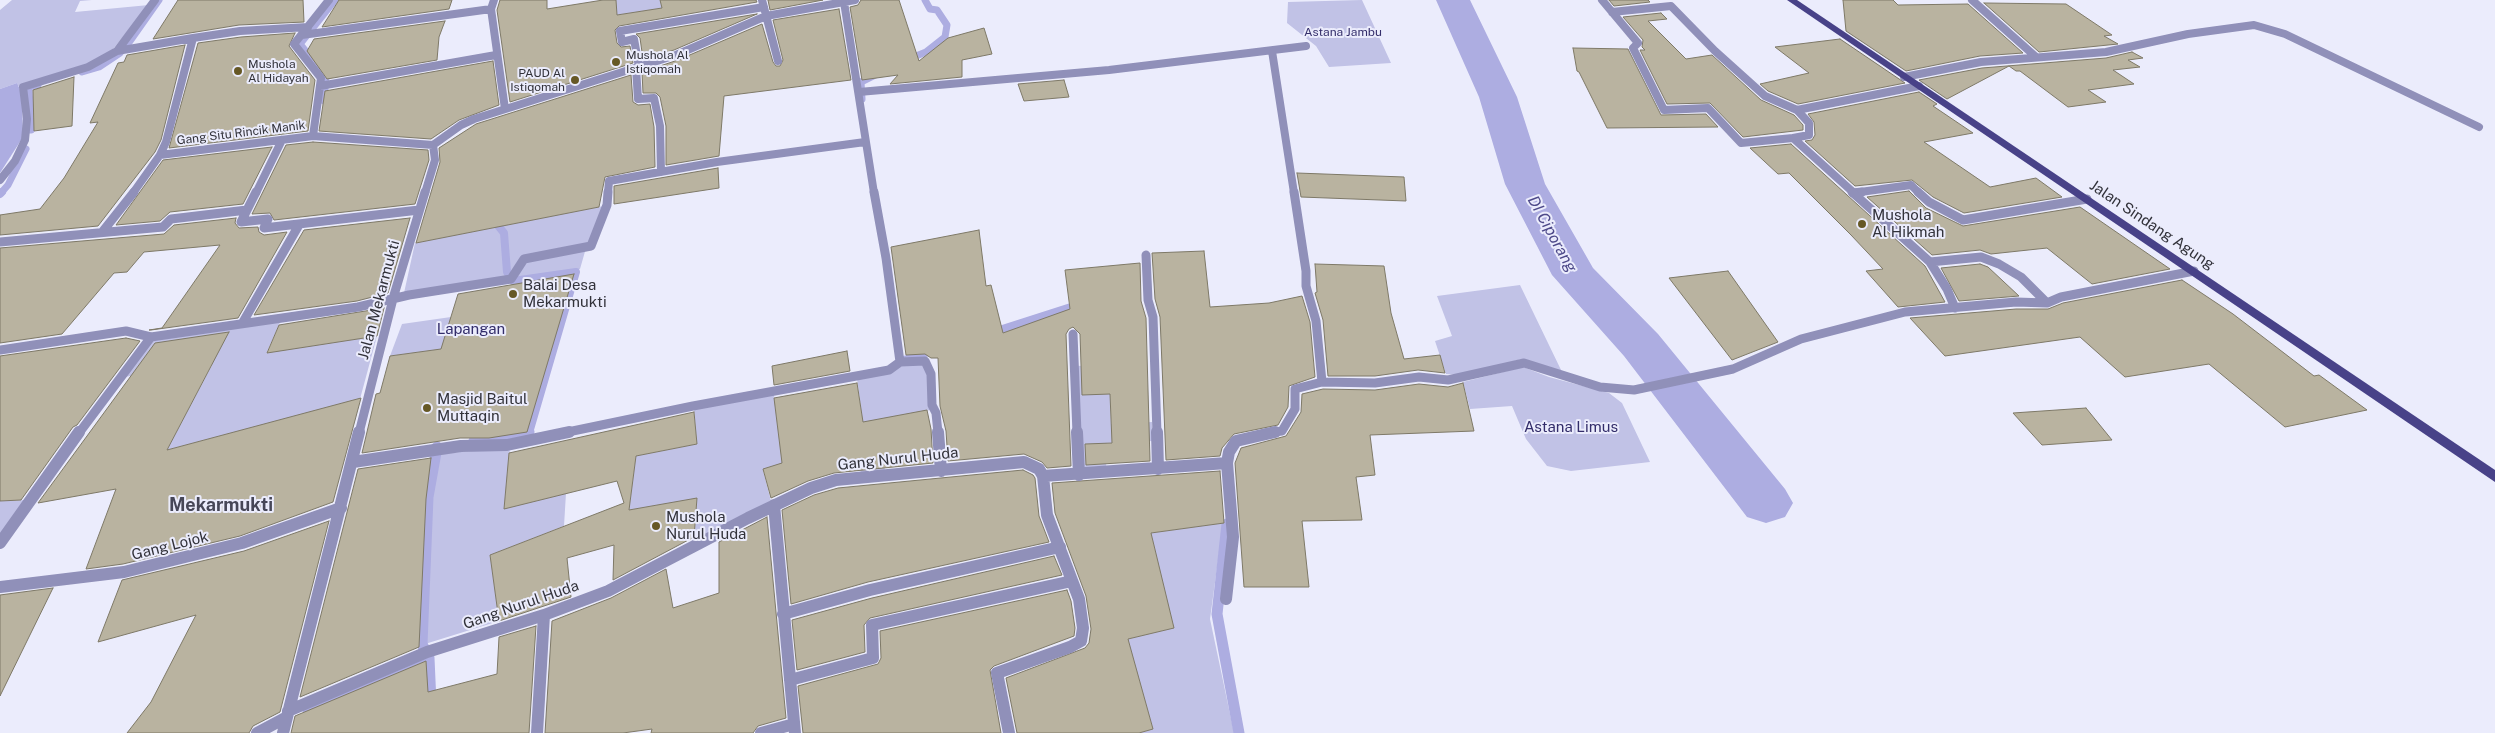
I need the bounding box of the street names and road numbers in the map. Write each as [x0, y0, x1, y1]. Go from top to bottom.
street label: Gang Situ Rincik Manik [176, 118, 306, 148]
street label: Jalan Sindang Agung [2086, 176, 2218, 274]
street label: Jalan Mekarmukti [354, 238, 404, 362]
street label: Gang Nurul Huda [837, 444, 959, 474]
street label: Gang Lojok [130, 528, 210, 564]
street label: Gang Nurul Huda [461, 577, 581, 633]

